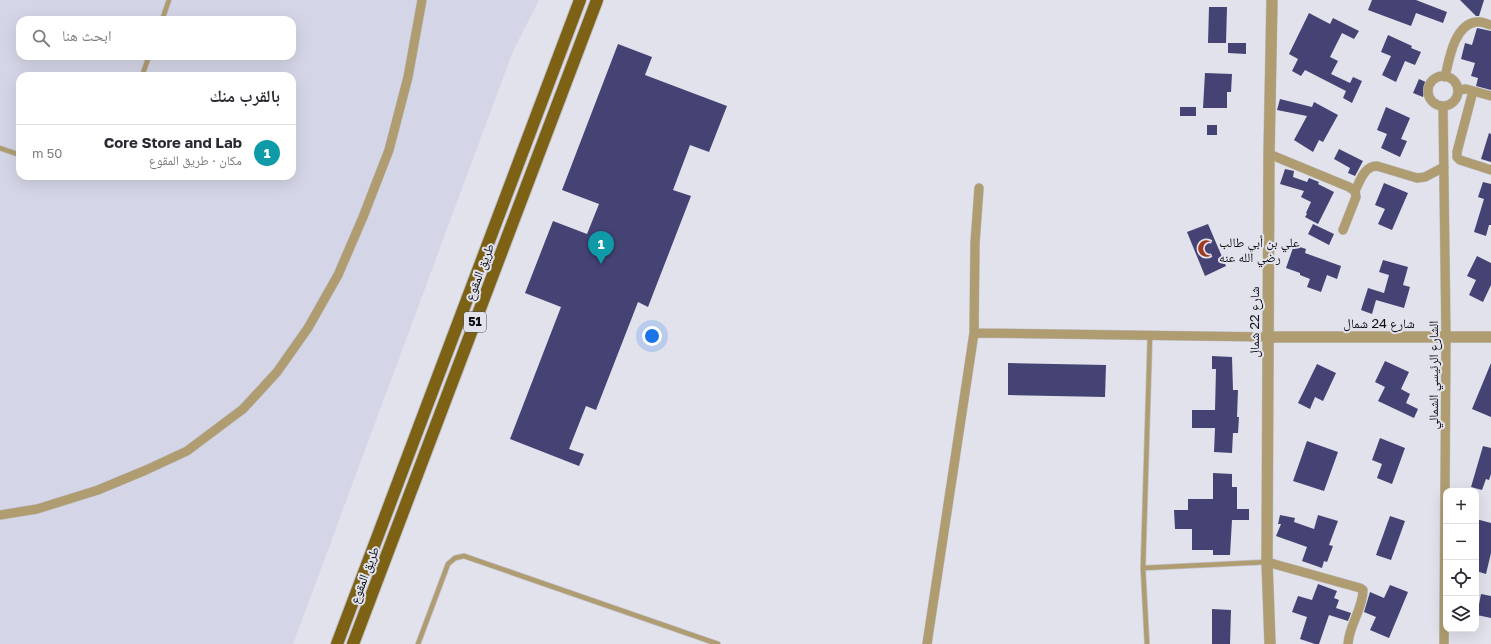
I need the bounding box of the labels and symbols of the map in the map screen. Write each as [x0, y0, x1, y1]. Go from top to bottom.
pin: 1 [588, 231, 614, 264]
place label: علي بن أبي طالب رضي الله عنه [1219, 234, 1300, 268]
mosque icon: علي بن أبي طالب رضي الله عنه [1196, 239, 1216, 259]
street label: طريق المقوع [461, 241, 499, 304]
street label: شارع 22 شمال [1246, 286, 1264, 358]
road number: 51 [464, 312, 486, 332]
street label: شارع 24 شمال [1343, 315, 1415, 333]
street label: الشارع الرئيسي الشمالي [1425, 321, 1444, 429]
your location [642, 326, 662, 346]
street label: طريق المقوع [346, 544, 384, 607]

